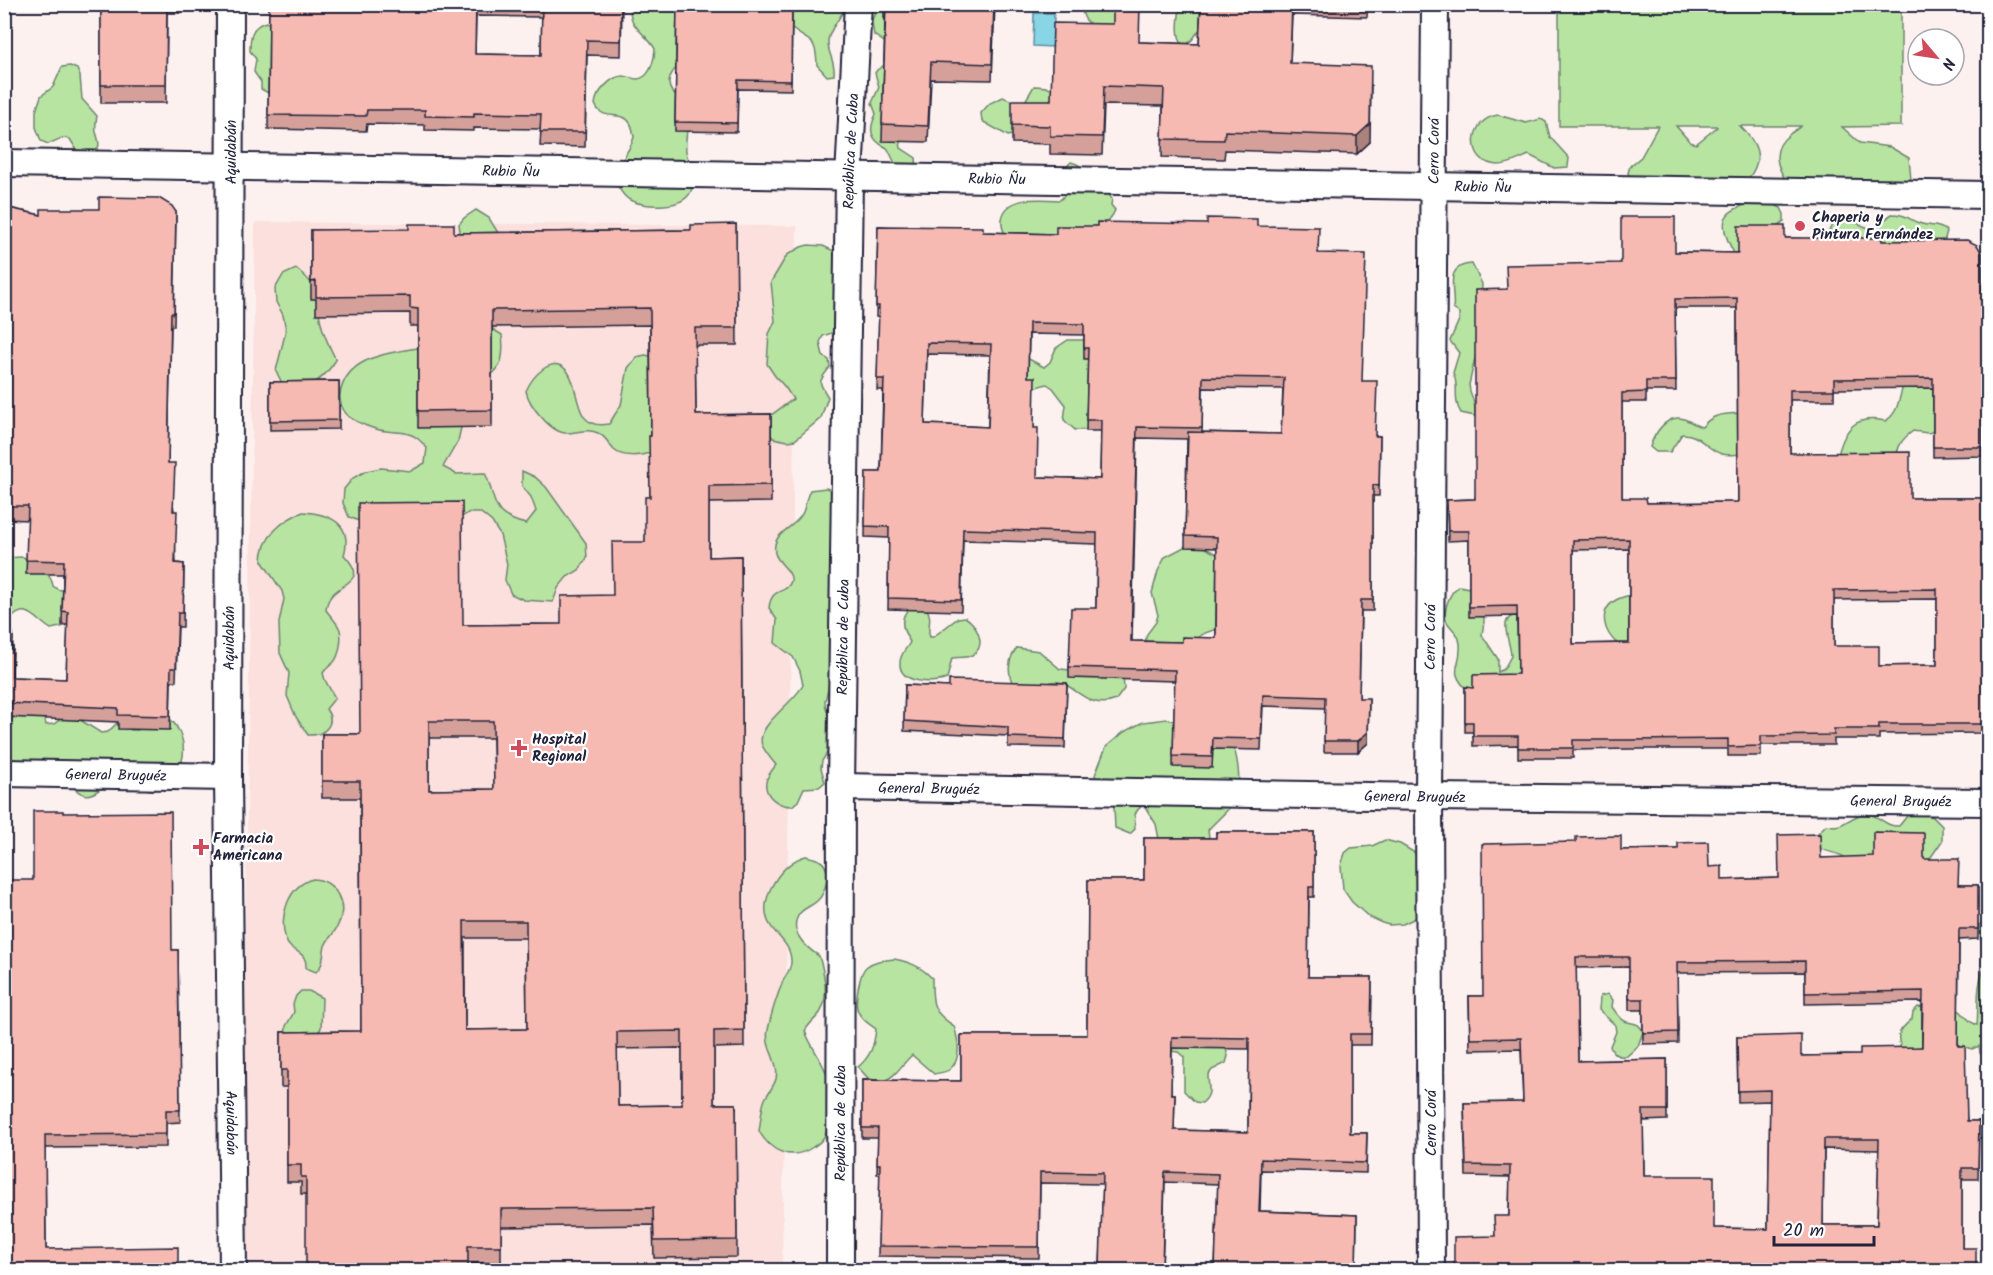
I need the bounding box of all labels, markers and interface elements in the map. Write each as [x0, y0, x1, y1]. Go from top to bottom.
north arrow [1906, 27, 1966, 87]
text: N [1934, 53, 1961, 74]
street label: República de Cuba [838, 92, 866, 209]
street label: Cerro Corá [1423, 116, 1447, 184]
street label: Aquidabán [220, 120, 244, 184]
street label: Rubio Ñu [482, 160, 540, 185]
street label: Rubio Ñu [968, 168, 1026, 192]
street label: Rubio Ñu [1454, 175, 1512, 200]
place label: Chaperia y Pintura Fernández [1812, 206, 1933, 247]
marker: Chaperia y Pintura Fernández [1793, 219, 1807, 233]
street label: República de Cuba [831, 579, 857, 695]
street label: Cerro Corá [1419, 602, 1443, 670]
street label: Aquidabán [218, 606, 242, 670]
place label: Hospital Regional [532, 728, 586, 769]
marker: Hospital Regional [510, 739, 528, 757]
street label: General Bruguéz [65, 763, 167, 789]
street label: General Bruguéz [878, 777, 980, 802]
street label: General Bruguéz [1364, 785, 1466, 810]
street label: General Bruguéz [1850, 790, 1952, 815]
place label: Farmacia Americana [213, 827, 283, 868]
marker: Farmacia Americana [194, 840, 208, 854]
street label: República de Cuba [829, 1065, 853, 1181]
street label: Cerro Corá [1420, 1088, 1444, 1156]
street label: Aquidabán [218, 1091, 243, 1155]
scale bar [1774, 1209, 1874, 1247]
text: 20 m [1783, 1217, 1824, 1246]

